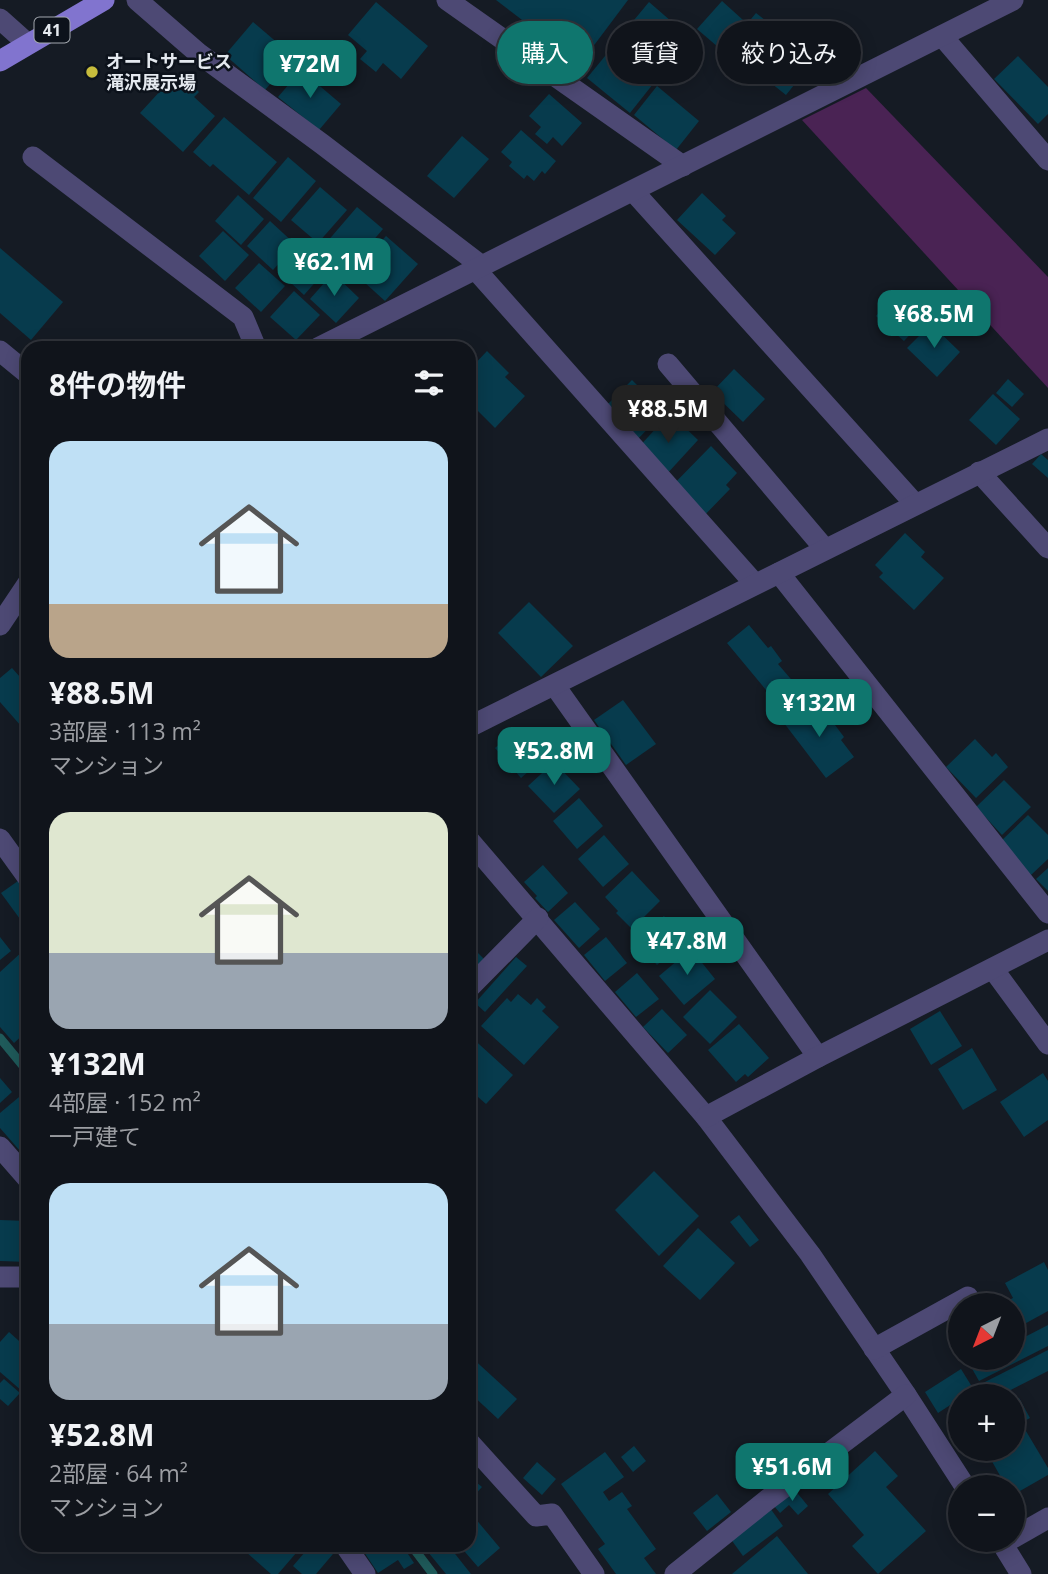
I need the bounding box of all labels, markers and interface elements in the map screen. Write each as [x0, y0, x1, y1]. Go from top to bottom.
road number: 41 [34, 18, 70, 42]
chip: 購入 [497, 21, 593, 84]
chip: 賃貸 [607, 21, 703, 84]
chip: 絞り込み [717, 21, 861, 84]
pin: ¥72M [269, 41, 351, 100]
text: ¥72M [279, 47, 341, 79]
place label: オートサービス 滝沢展示場 [106, 49, 232, 94]
marker: オートサービス 滝沢展示場 [84, 64, 100, 80]
pin: ¥62.1M [277, 238, 391, 298]
text: ¥62.1M [294, 245, 374, 277]
pin: ¥68.5M [877, 290, 991, 350]
text: ¥68.5M [894, 297, 974, 329]
text: 8件の物件 [49, 364, 186, 405]
icon: filters [410, 364, 448, 402]
pin: ¥88.5M [611, 386, 725, 445]
text: ¥88.5M [628, 392, 708, 424]
icon: home [186, 486, 312, 612]
text: ¥88.5M [49, 672, 154, 713]
pin: ¥132M [770, 680, 868, 739]
text: ¥132M [782, 686, 856, 718]
text: 3部屋 · 113 m² [49, 715, 201, 747]
pin: ¥52.8M [497, 728, 611, 787]
text: ¥52.8M [514, 734, 594, 766]
text: マンション [49, 749, 164, 781]
icon: home [186, 857, 312, 983]
pin: ¥47.8M [630, 918, 744, 977]
text: ¥47.8M [647, 924, 727, 956]
text: ¥132M [49, 1043, 146, 1084]
text: 4部屋 · 152 m² [49, 1086, 201, 1118]
text: 一戸建て [49, 1120, 141, 1152]
icon: home [186, 1228, 312, 1354]
north arrow [948, 1293, 1026, 1370]
map controls [948, 1293, 1025, 1552]
button: + [948, 1384, 1025, 1461]
text: ¥52.8M [49, 1414, 154, 1455]
pin: ¥51.6M [735, 1444, 849, 1503]
text: ¥51.6M [752, 1450, 832, 1482]
text: 2部屋 · 64 m² [49, 1457, 188, 1489]
button: − [948, 1475, 1025, 1552]
text: マンション [49, 1491, 164, 1523]

